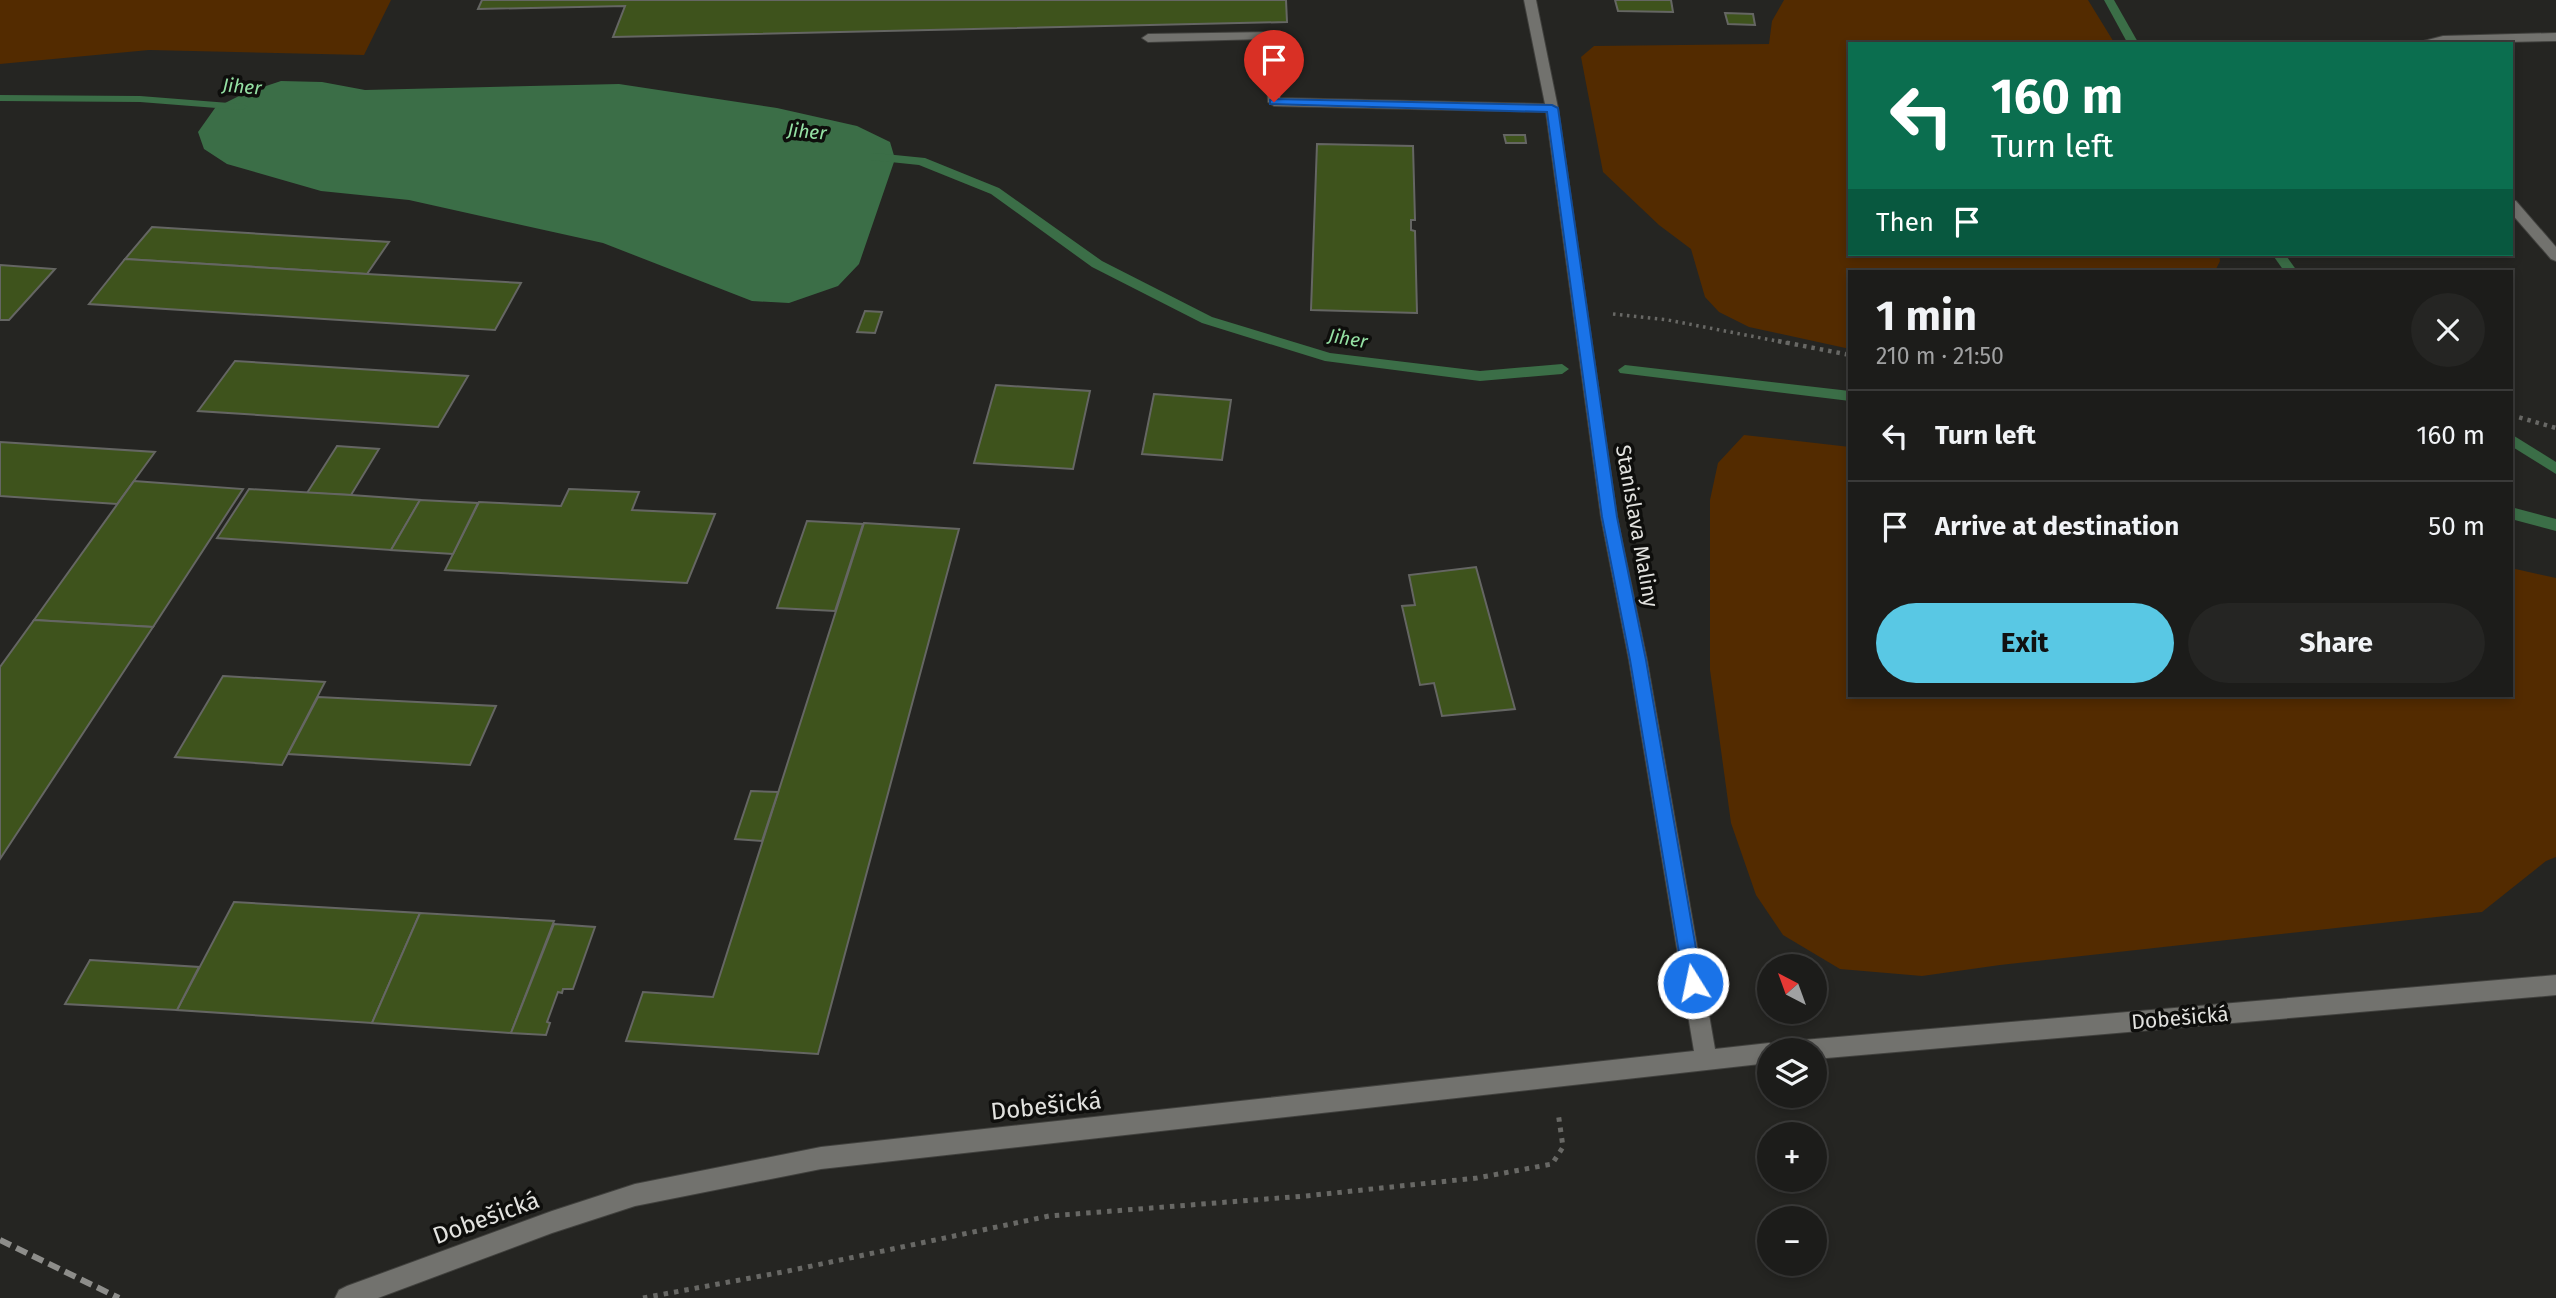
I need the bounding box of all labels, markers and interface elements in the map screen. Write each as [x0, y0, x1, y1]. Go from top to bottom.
pin [1244, 30, 1304, 102]
icon: arrive [1255, 41, 1293, 79]
text: 160 m [1991, 67, 2123, 126]
icon: left [1876, 70, 1967, 161]
water label: Jiher [220, 73, 263, 100]
water label: Jiher [785, 118, 828, 145]
text: Turn left [1991, 127, 2113, 165]
icon: arrive [1948, 203, 1986, 241]
text: Then [1876, 207, 1934, 238]
text: 1 min [1876, 291, 1977, 341]
button: close [2411, 293, 2485, 367]
water label: Jiher [1326, 324, 1370, 353]
text: 210 m · 21:50 [1876, 342, 2004, 370]
icon: left [1876, 417, 1914, 455]
text: Turn left [1935, 420, 2036, 451]
text: 160 m [2416, 420, 2485, 451]
street label: Stanislava Maliny [1610, 443, 1664, 610]
icon: arrive [1876, 508, 1914, 546]
text: Arrive at destination [1935, 511, 2179, 542]
text: 50 m [2428, 511, 2485, 542]
button: Exit [1876, 603, 2174, 683]
button: Share [2188, 603, 2485, 683]
position arrow [1656, 946, 1730, 1020]
north arrow [1757, 954, 1827, 1024]
map controls [1757, 954, 1827, 1276]
street label: Dobešická [2130, 1001, 2230, 1035]
button: layers [1757, 1038, 1827, 1108]
street label: Dobešická [989, 1086, 1103, 1126]
button: + [1757, 1122, 1827, 1192]
street label: Dobešická [429, 1186, 543, 1250]
button: − [1757, 1206, 1827, 1276]

